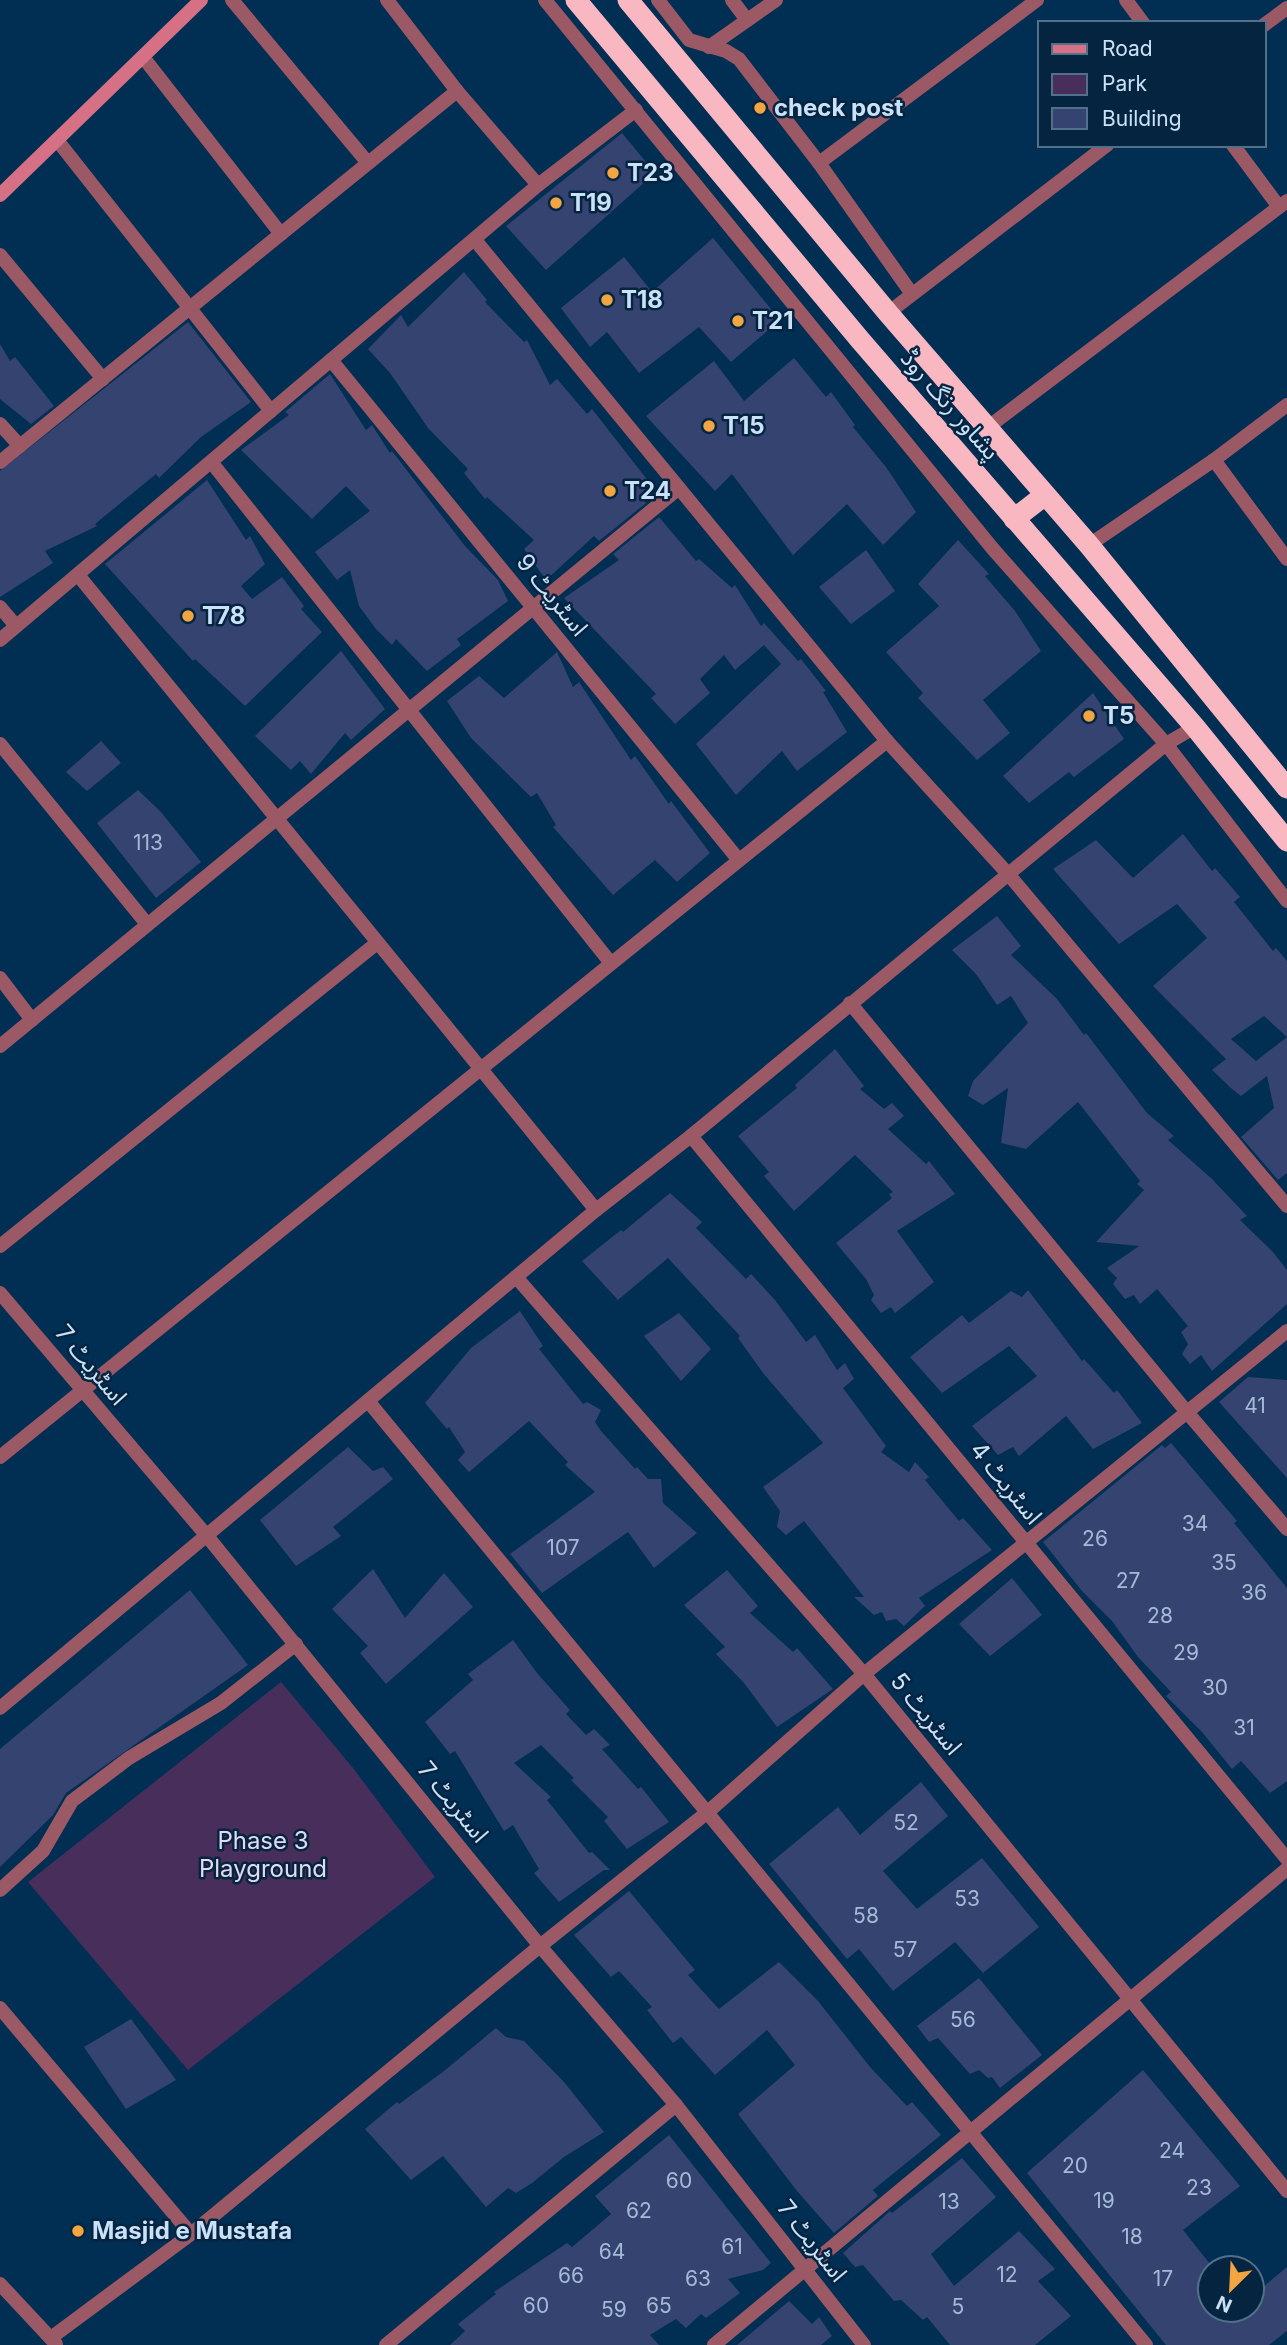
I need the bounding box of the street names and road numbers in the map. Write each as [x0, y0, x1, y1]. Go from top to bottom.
street label: پشاور رنگ روڈ [894, 344, 1006, 466]
street label: اسٹریٹ 9 [510, 548, 594, 642]
street label: اسٹریٹ 7 [49, 1319, 133, 1411]
street label: اسٹریٹ 4 [964, 1436, 1048, 1530]
street label: اسٹریٹ 5 [885, 1667, 968, 1761]
street label: اسٹریٹ 7 [412, 1755, 495, 1848]
street label: اسٹریٹ 7 [771, 2194, 853, 2287]

